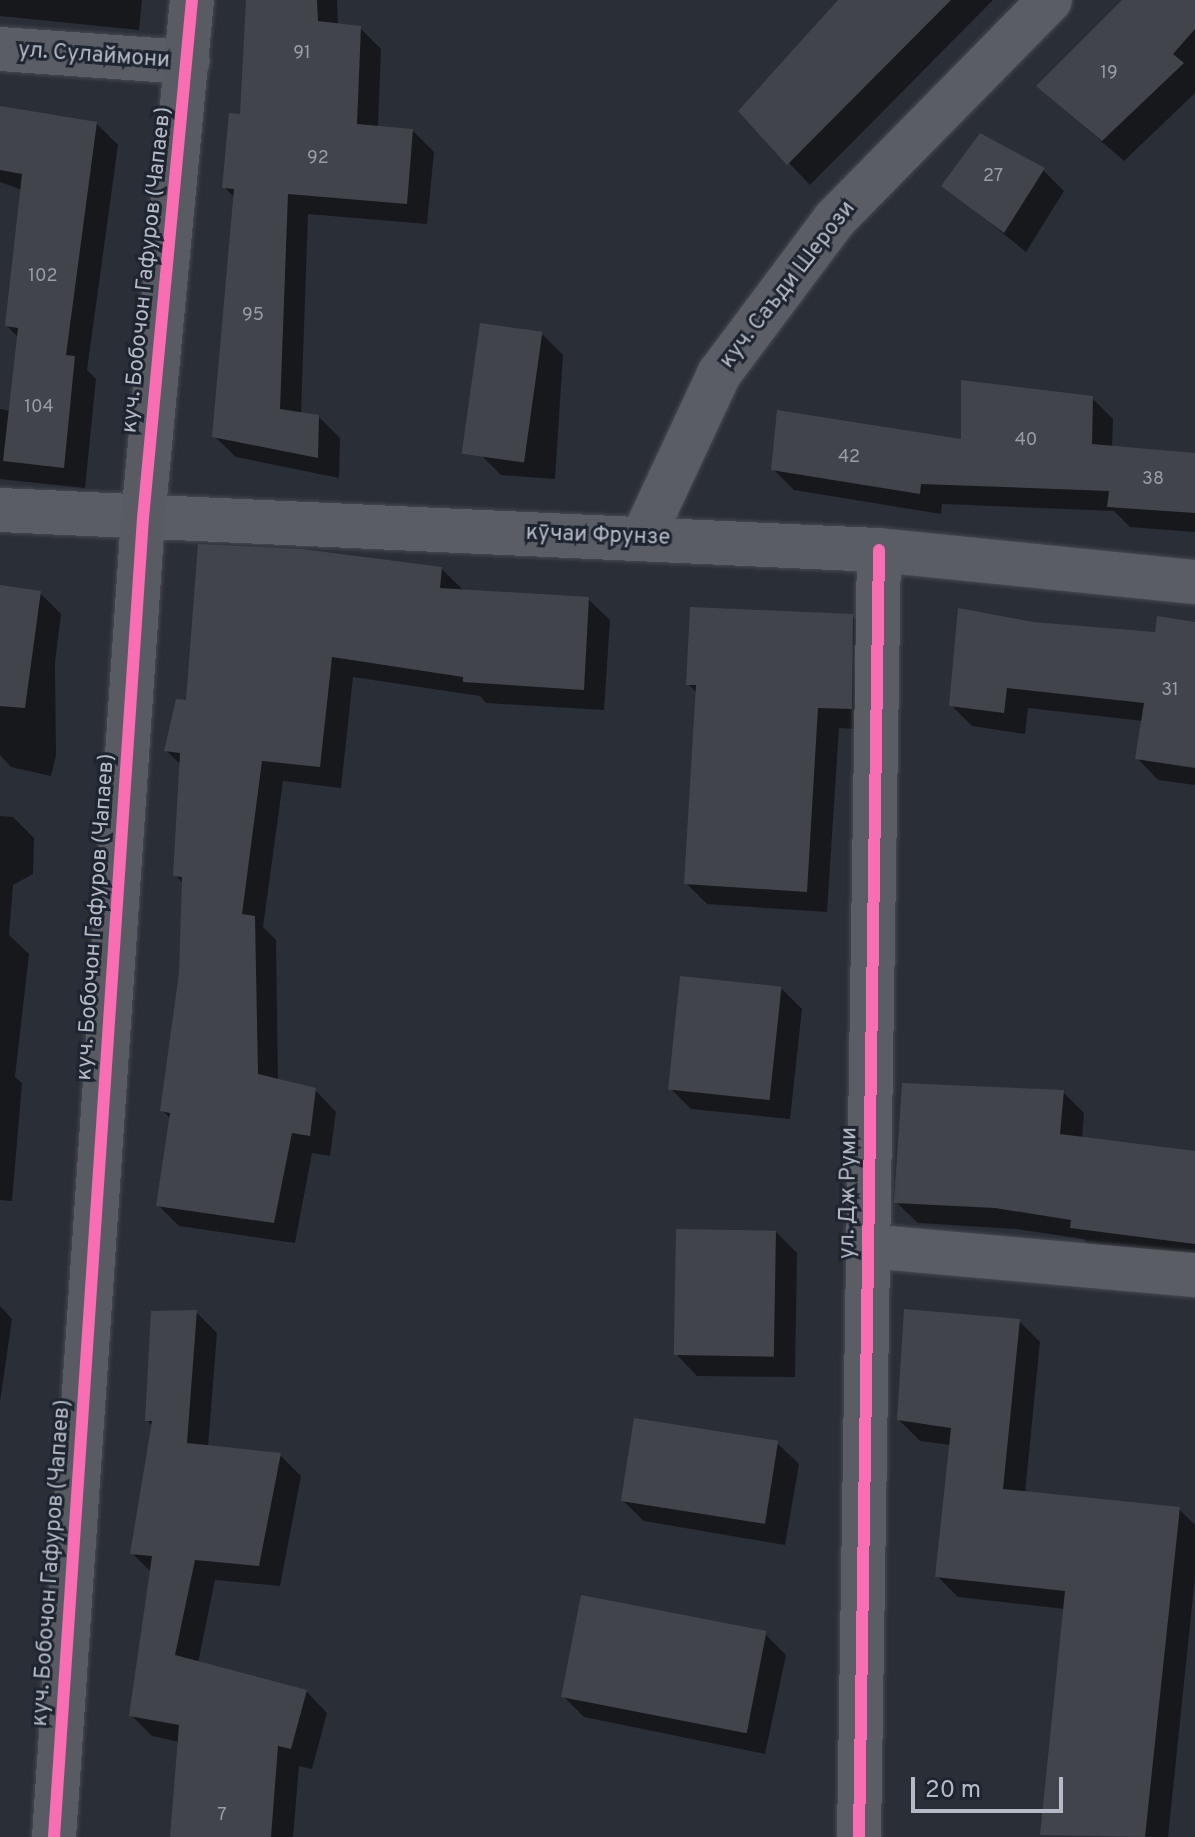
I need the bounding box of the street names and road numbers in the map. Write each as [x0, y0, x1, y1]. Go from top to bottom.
street label: ул. Сулаймони [17, 38, 171, 74]
street label: куч. Бобочон Гафуров (Чапаев) [117, 106, 177, 434]
street label: куч. Саъди Шерози [715, 196, 861, 374]
street label: кӯчаи Фрунзе [525, 520, 671, 552]
street label: куч. Бобочон Гафуров (Чапаев) [71, 753, 121, 1081]
street label: ул. Дж Руми [835, 1127, 863, 1259]
street label: куч. Бобочон Гафуров (Чапаев) [27, 1399, 77, 1727]

